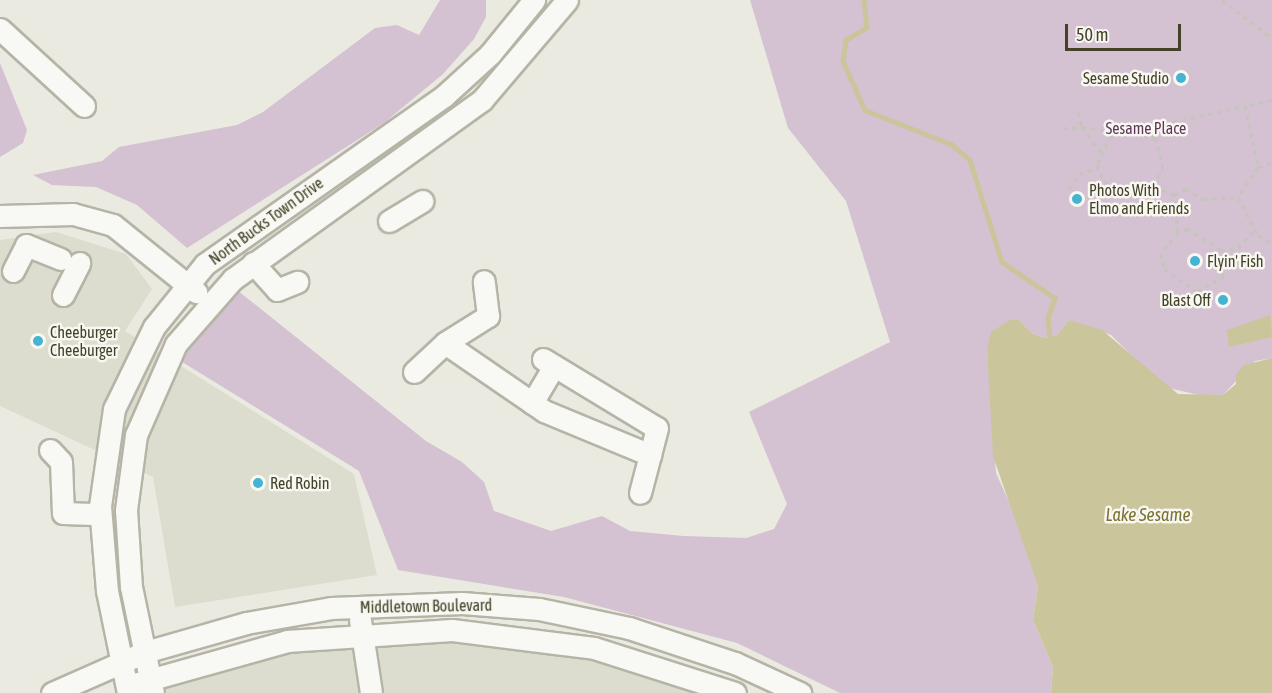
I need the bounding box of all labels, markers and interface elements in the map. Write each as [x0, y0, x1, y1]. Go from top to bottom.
scale bar [1068, 12, 1184, 50]
text: 50 m [1076, 24, 1108, 45]
place label: Sesame Studio [1083, 68, 1169, 88]
marker: Sesame Studio [1174, 71, 1188, 85]
park label: Sesame Place [1106, 118, 1186, 138]
street label: North Bucks Town Drive [205, 173, 327, 269]
place label: Photos With Elmo and Friends [1089, 180, 1189, 218]
marker: Photos With Elmo and Friends [1070, 192, 1084, 206]
place label: Flyin' Fish [1207, 251, 1264, 271]
marker: Flyin' Fish [1188, 254, 1202, 268]
place label: Blast Off [1161, 290, 1211, 310]
marker: Blast Off [1216, 293, 1230, 307]
place label: Cheeburger Cheeburger [50, 322, 118, 360]
marker: Cheeburger Cheeburger [31, 334, 45, 348]
place label: Red Robin [270, 473, 330, 493]
marker: Red Robin [251, 476, 265, 490]
water label: Lake Sesame [1105, 504, 1191, 526]
street label: Middletown Boulevard [360, 595, 492, 617]

